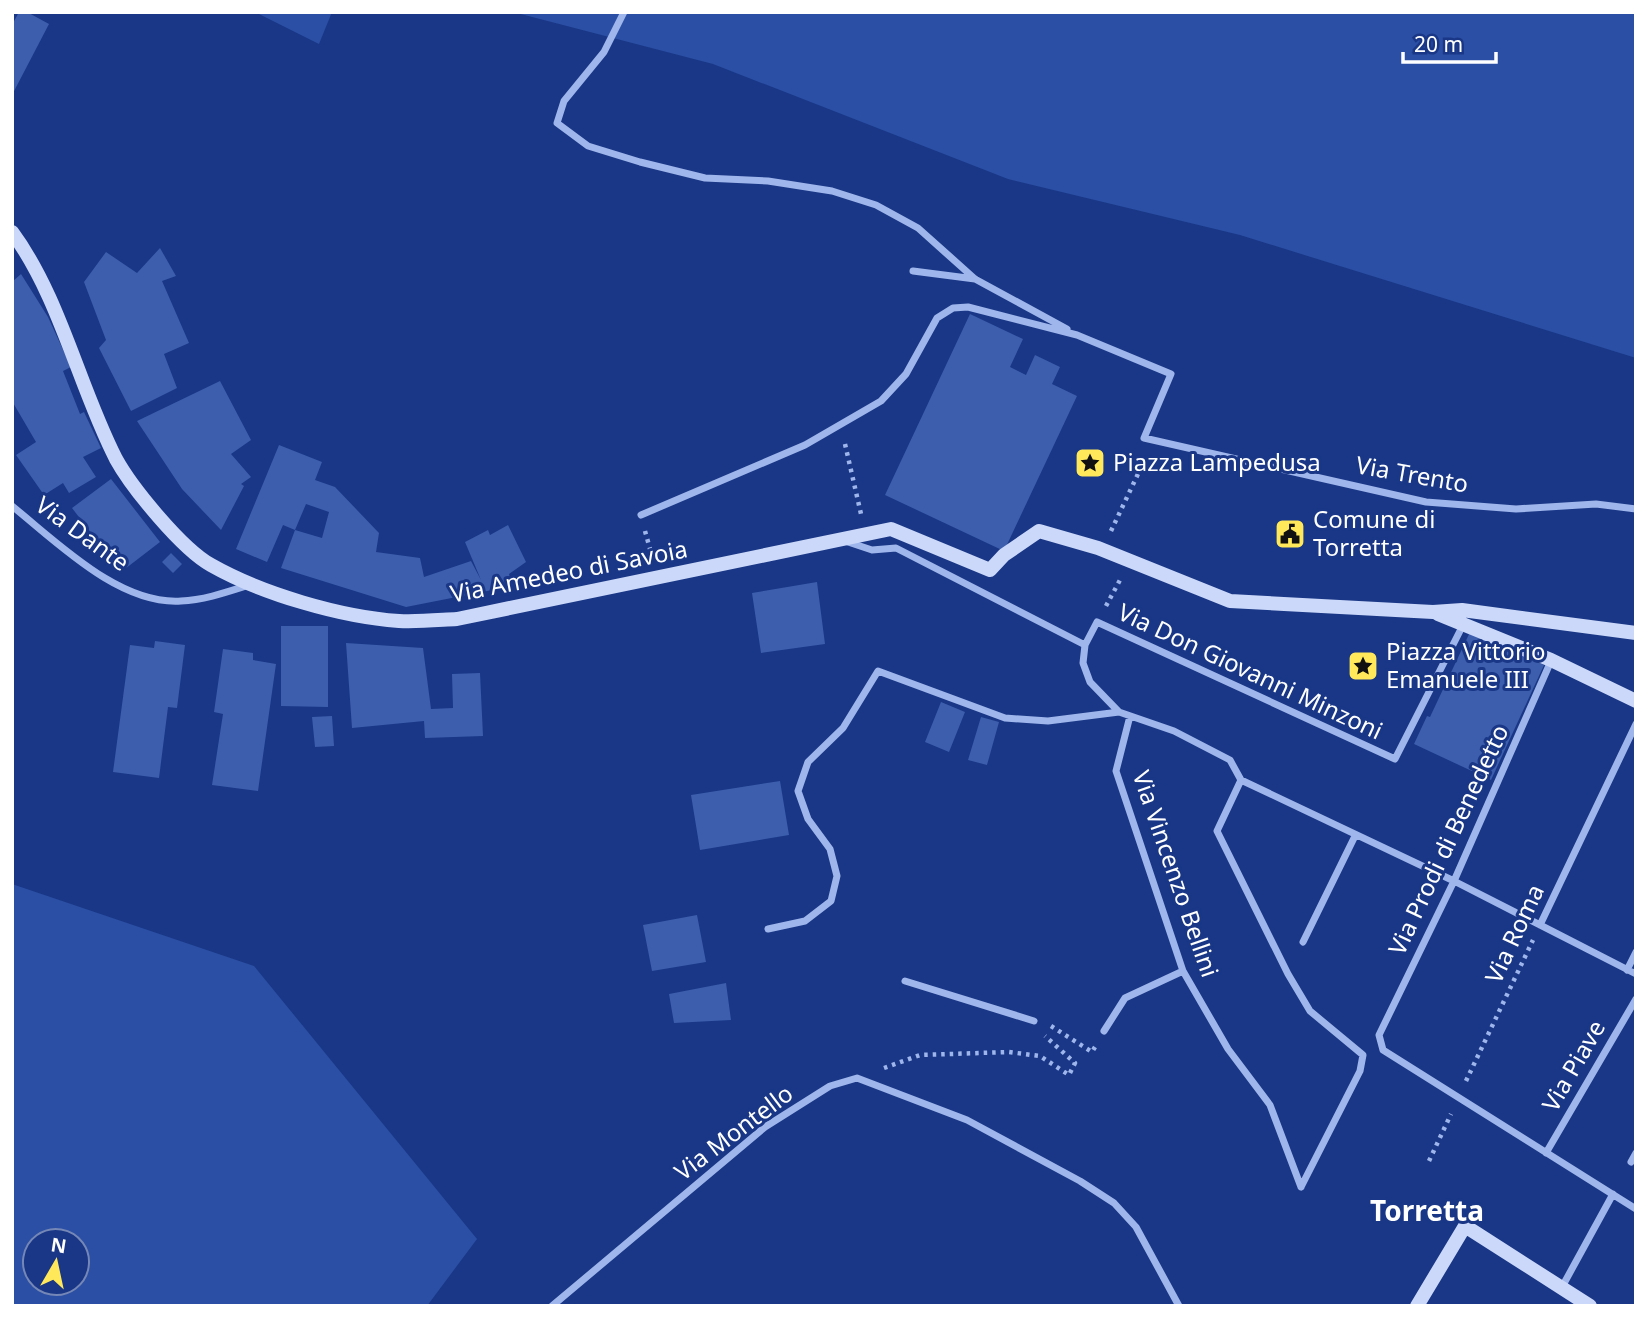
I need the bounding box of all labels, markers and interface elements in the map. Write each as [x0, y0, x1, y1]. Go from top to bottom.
scale bar [1403, 21, 1496, 65]
text: 20 m [1414, 30, 1463, 58]
place label: Piazza Lampedusa [1113, 445, 1321, 478]
place icon: Piazza Lampedusa [1073, 446, 1107, 480]
street label: Via Trento [1354, 447, 1471, 500]
street label: Via Dante [29, 488, 136, 578]
place label: Comune di Torretta [1313, 502, 1436, 563]
public building icon: Comune di Torretta [1273, 517, 1307, 551]
street label: Via Amedeo di Savoia [447, 531, 690, 610]
street label: Via Don Giovanni Minzoni [1113, 595, 1388, 747]
place label: Piazza Vittorio Emanuele III [1386, 634, 1546, 695]
place icon: Piazza Vittorio Emanuele III [1346, 649, 1380, 683]
street label: Via Prodi di Benedetto [1380, 719, 1516, 960]
street label: Via Vincenzo Bellini [1126, 766, 1227, 981]
street label: Via Roma [1476, 879, 1551, 988]
street label: Via Piave [1533, 1014, 1612, 1117]
street label: Via Montello [667, 1076, 799, 1187]
district label: Torretta [1370, 1191, 1484, 1229]
north arrow [21, 1227, 91, 1297]
text: N [49, 1231, 68, 1259]

